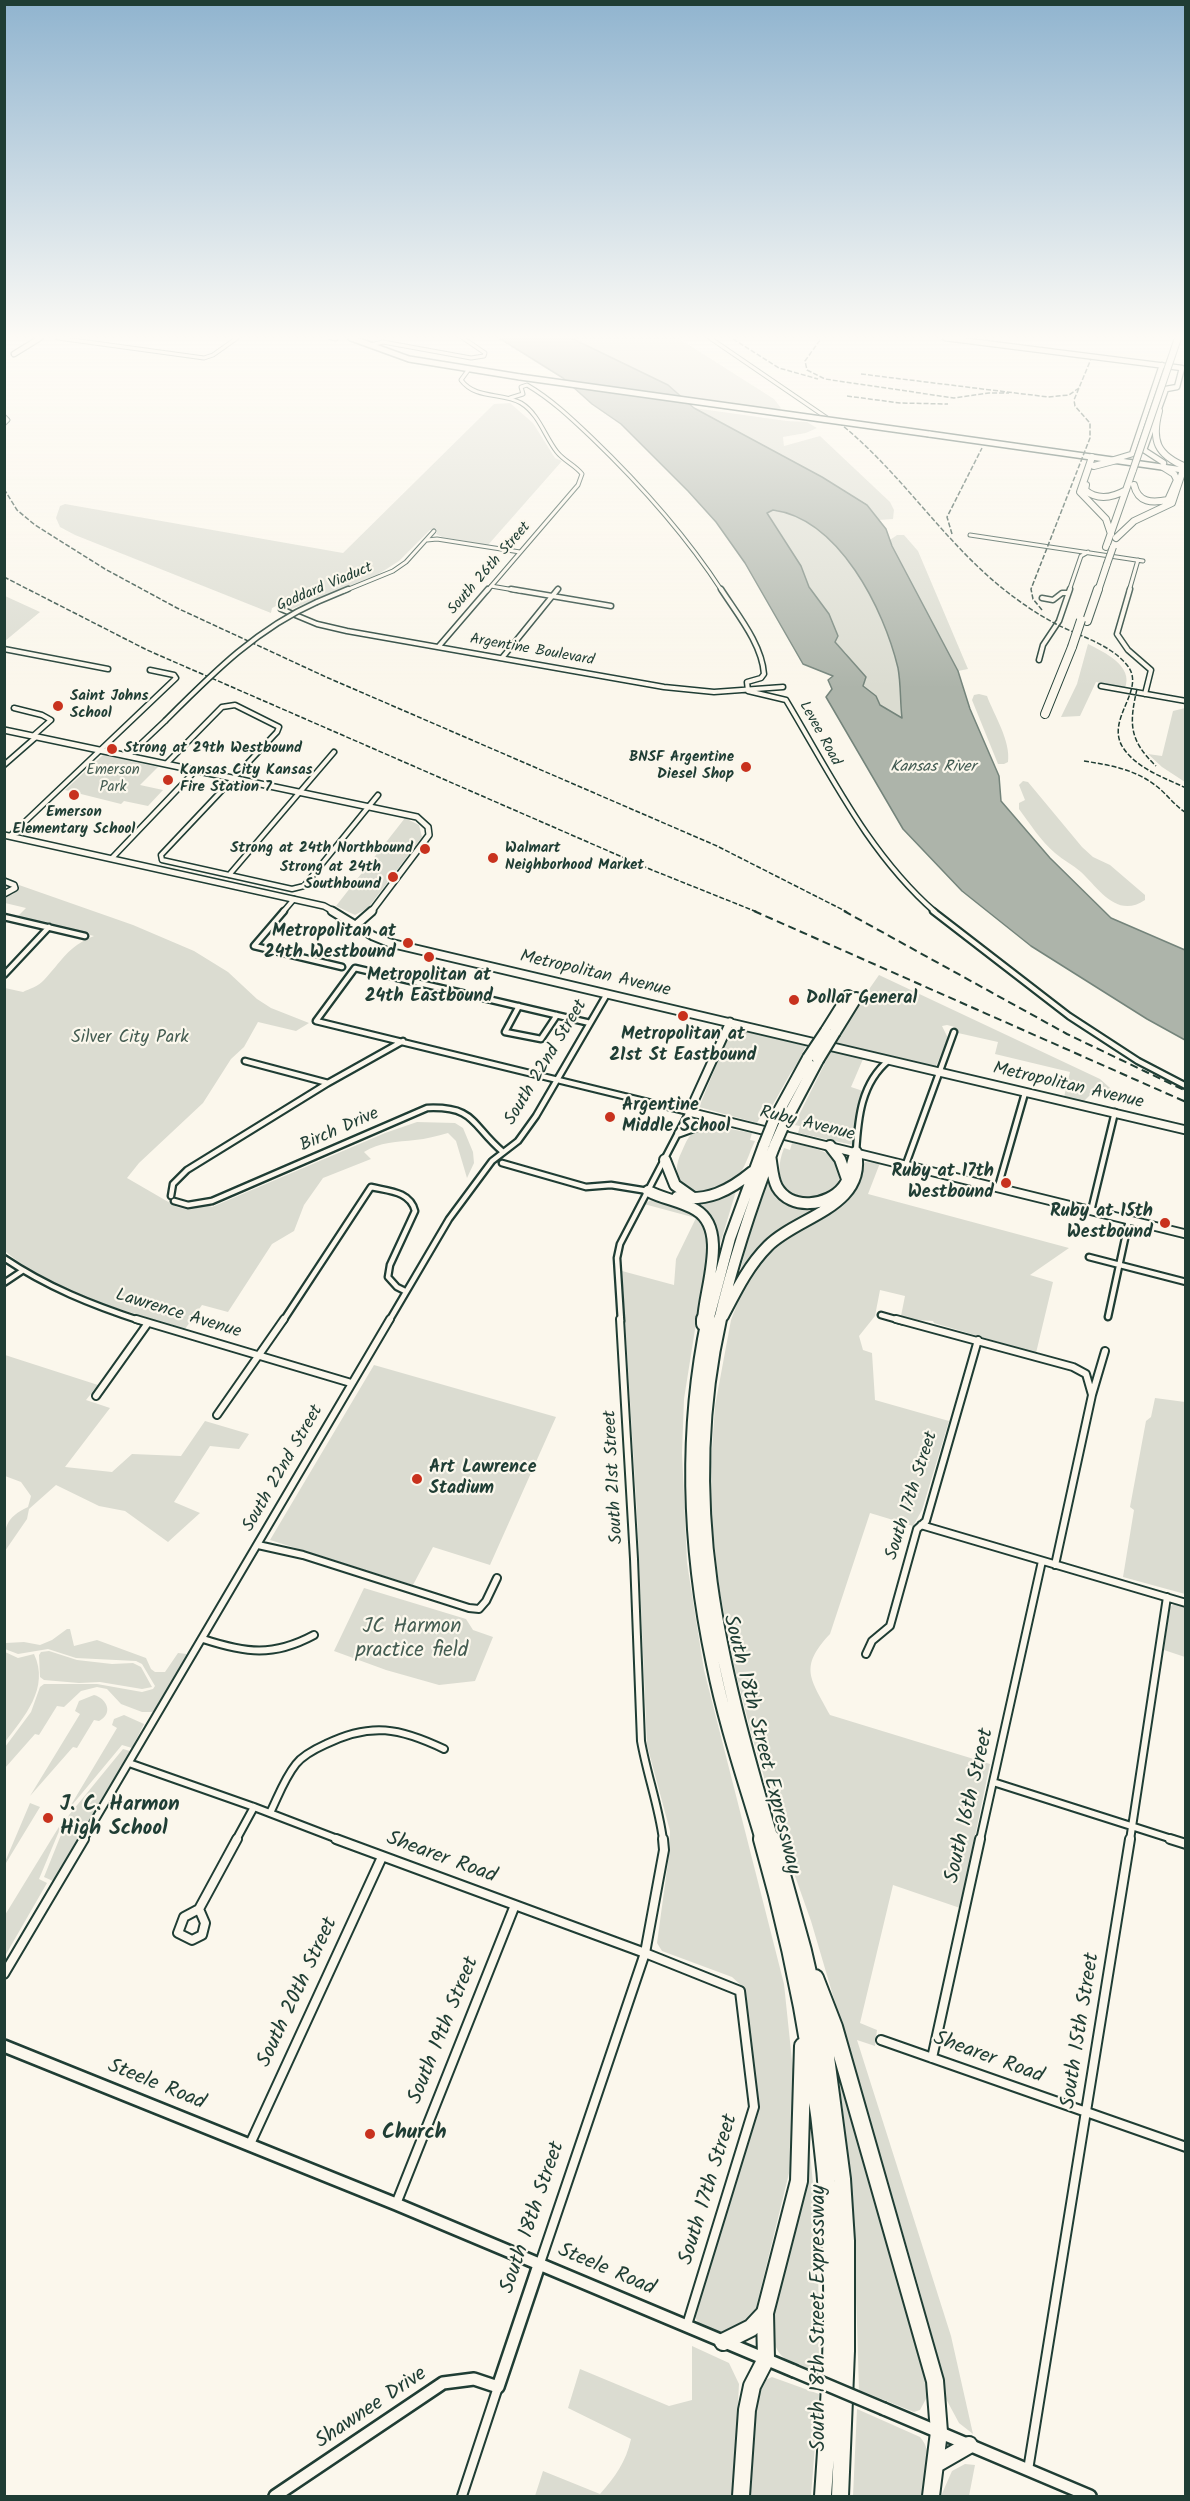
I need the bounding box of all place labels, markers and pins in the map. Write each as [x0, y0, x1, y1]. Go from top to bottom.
place label: Saint Johns School [70, 688, 149, 723]
marker: Saint Johns School [51, 699, 65, 713]
place label: Strong at 29th Westbound [124, 740, 302, 758]
marker: Strong at 29th Westbound [105, 742, 119, 756]
place label: BNSF Argentine Diesel Shop [629, 749, 734, 784]
marker: BNSF Argentine Diesel Shop [739, 760, 753, 774]
place label: Kansas City Kansas Fire Station 7 [180, 762, 313, 797]
marker: Kansas City Kansas Fire Station 7 [161, 773, 175, 787]
marker: Emerson Elementary School [67, 788, 81, 802]
place label: Emerson Elementary School [13, 804, 135, 839]
place label: Strong at 24th Northbound [230, 840, 413, 858]
place label: Walmart Neighborhood Market [505, 840, 644, 875]
marker: Strong at 24th Northbound [418, 842, 432, 856]
marker: Walmart Neighborhood Market [486, 851, 500, 865]
place label: Strong at 24th Southbound [280, 859, 381, 894]
marker: Strong at 24th Southbound [386, 870, 400, 884]
place label: Metropolitan at 24th Westbound [264, 922, 396, 964]
marker: Metropolitan at 24th Westbound [401, 936, 415, 950]
marker: Metropolitan at 24th Eastbound [422, 950, 436, 964]
place label: Metropolitan at 24th Eastbound [365, 966, 493, 1008]
place label: Dollar General [806, 989, 917, 1011]
marker: Dollar General [787, 993, 801, 1007]
marker: Metropolitan at 21st St Eastbound [676, 1009, 690, 1023]
place label: Metropolitan at 21st St Eastbound [610, 1025, 756, 1068]
place label: Argentine Middle School [622, 1096, 730, 1138]
marker: Argentine Middle School [603, 1110, 617, 1124]
place label: Ruby at 17th Westbound [892, 1162, 994, 1204]
marker: Ruby at 17th Westbound [999, 1176, 1013, 1190]
place label: Ruby at 15th Westbound [1050, 1202, 1153, 1244]
marker: Ruby at 15th Westbound [1158, 1216, 1172, 1230]
place label: Art Lawrence Stadium [429, 1458, 537, 1500]
marker: Art Lawrence Stadium [410, 1472, 424, 1486]
place label: J. C. Harmon High School [60, 1793, 180, 1843]
marker: J. C. Harmon High School [41, 1811, 55, 1825]
place label: Church [382, 2121, 447, 2147]
marker: Church [363, 2127, 377, 2141]

